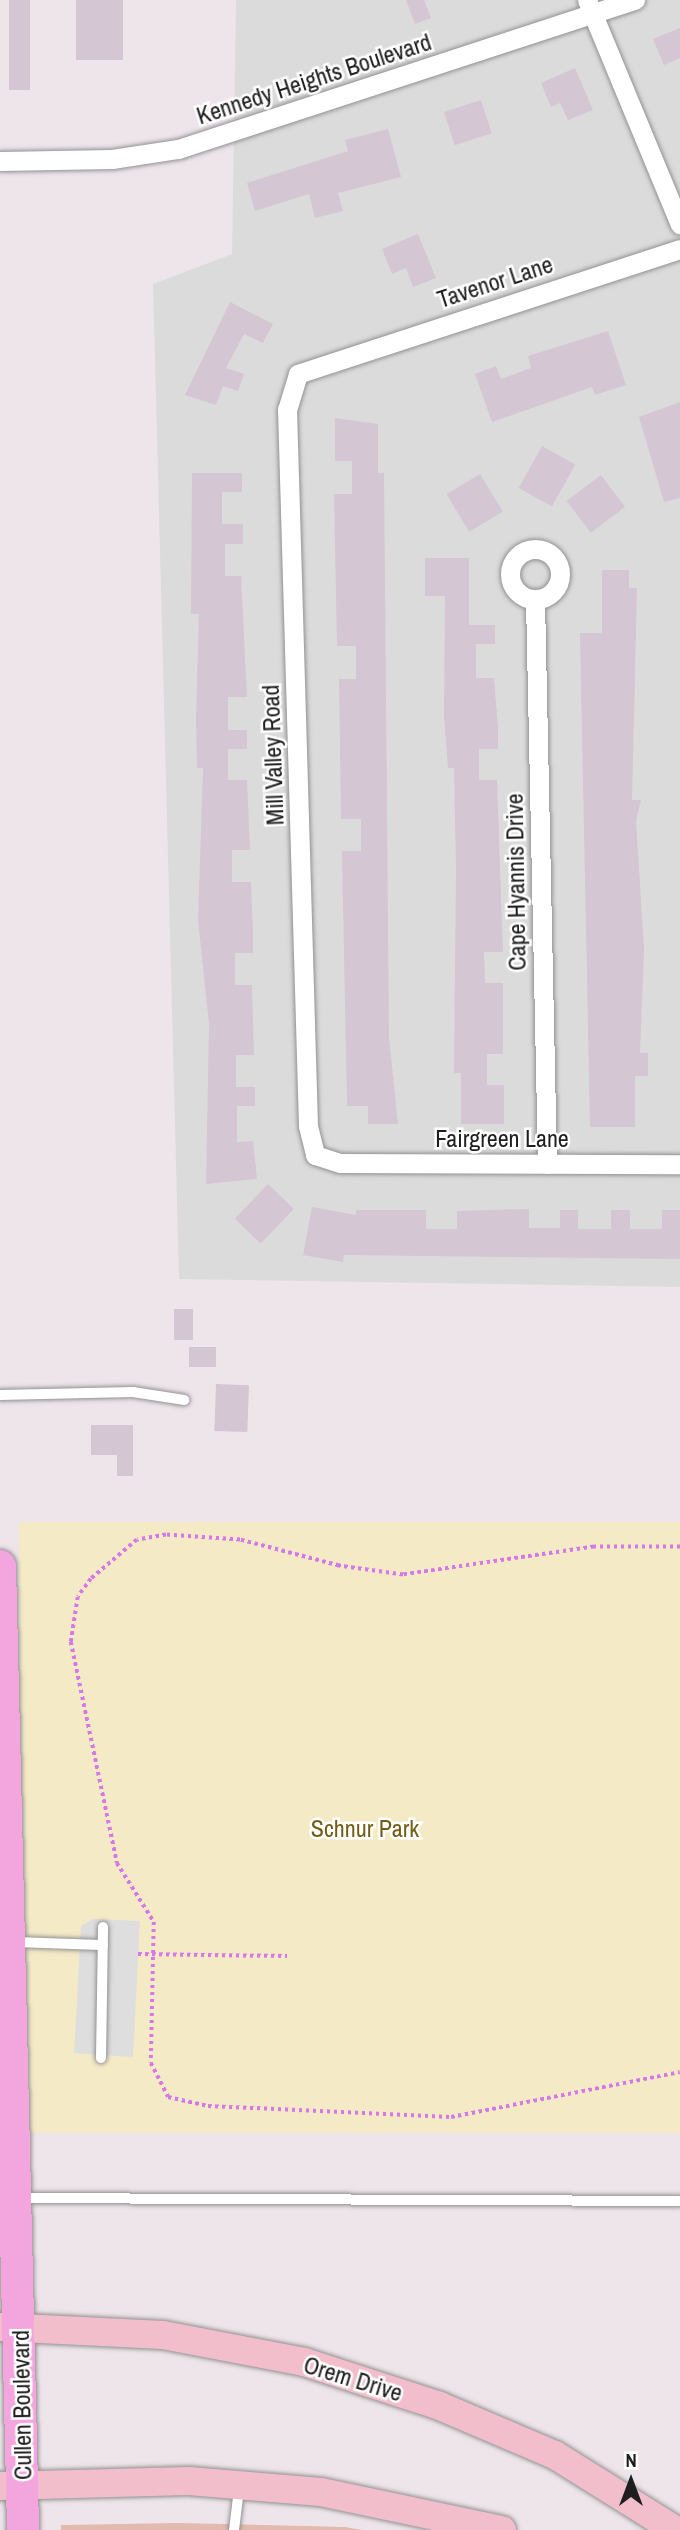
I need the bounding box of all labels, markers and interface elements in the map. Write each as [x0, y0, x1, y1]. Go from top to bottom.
street label: Kennedy Heights Boulevard [193, 27, 435, 131]
street label: Tavenor Lane [434, 250, 556, 314]
street label: Mill Valley Road [256, 684, 290, 826]
street label: Cape Hyannis Drive [500, 793, 532, 971]
street label: Fairgreen Lane [435, 1125, 569, 1153]
park label: Schnur Park [311, 1815, 419, 1843]
street label: Cullen Boulevard [6, 2330, 38, 2480]
street label: Orem Drive [300, 2350, 406, 2408]
north arrow [596, 2446, 666, 2516]
text: N [625, 2447, 637, 2473]

